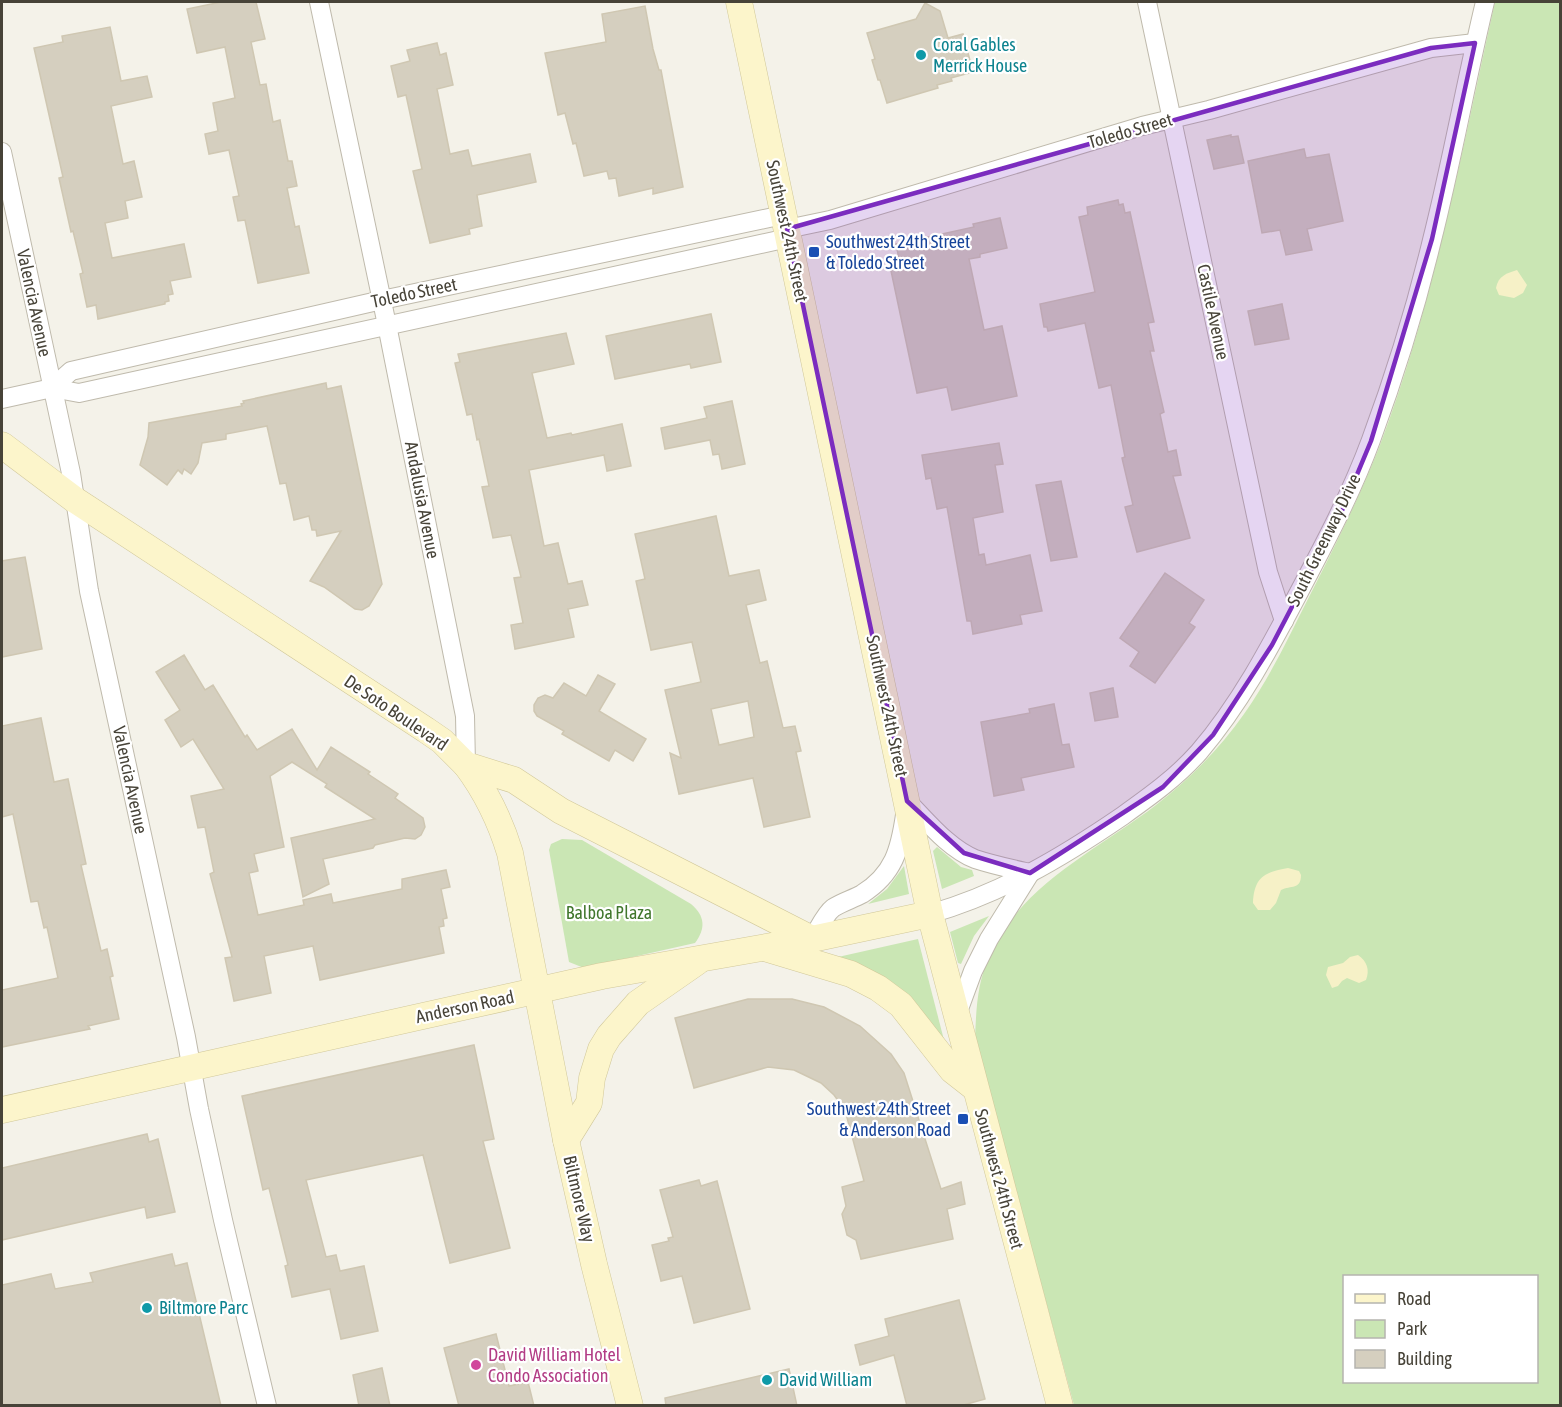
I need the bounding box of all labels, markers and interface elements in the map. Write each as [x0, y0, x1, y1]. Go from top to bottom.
place label: Coral Gables Merrick House [933, 34, 1027, 76]
marker: Coral Gables Merrick House [914, 48, 928, 62]
street label: Toledo Street [1085, 108, 1175, 153]
street label: Southwest 24th Street [762, 158, 813, 304]
place label: Southwest 24th Street & Toledo Street [826, 231, 970, 273]
marker: Southwest 24th Street & Toledo Street [807, 245, 821, 259]
street label: Valencia Avenue [13, 247, 56, 359]
street label: Castile Avenue [1193, 262, 1234, 362]
street label: Toledo Street [369, 273, 459, 312]
street label: Andalusia Avenue [401, 439, 444, 560]
street label: South Greenway Drive [1282, 470, 1365, 609]
street label: Southwest 24th Street [862, 633, 913, 779]
street label: De Soto Boulevard [341, 670, 452, 755]
street label: Valencia Avenue [109, 724, 152, 836]
park label: Balboa Plaza [566, 902, 652, 923]
street label: Anderson Road [414, 986, 516, 1027]
place label: Southwest 24th Street & Anderson Road [807, 1098, 951, 1140]
street label: Southwest 24th Street [971, 1107, 1028, 1251]
marker: Southwest 24th Street & Anderson Road [956, 1112, 970, 1126]
street label: Biltmore Way [559, 1154, 600, 1244]
legend [1343, 1275, 1538, 1383]
text: Road [1397, 1288, 1431, 1309]
place label: Biltmore Parc [159, 1297, 248, 1318]
marker: Biltmore Parc [140, 1301, 154, 1315]
text: Park [1397, 1318, 1427, 1339]
place label: David William Hotel Condo Association [488, 1344, 621, 1386]
text: Building [1397, 1348, 1452, 1369]
marker: David William Hotel Condo Association [469, 1358, 483, 1372]
place label: David William [779, 1369, 872, 1390]
marker: David William [760, 1373, 774, 1387]

